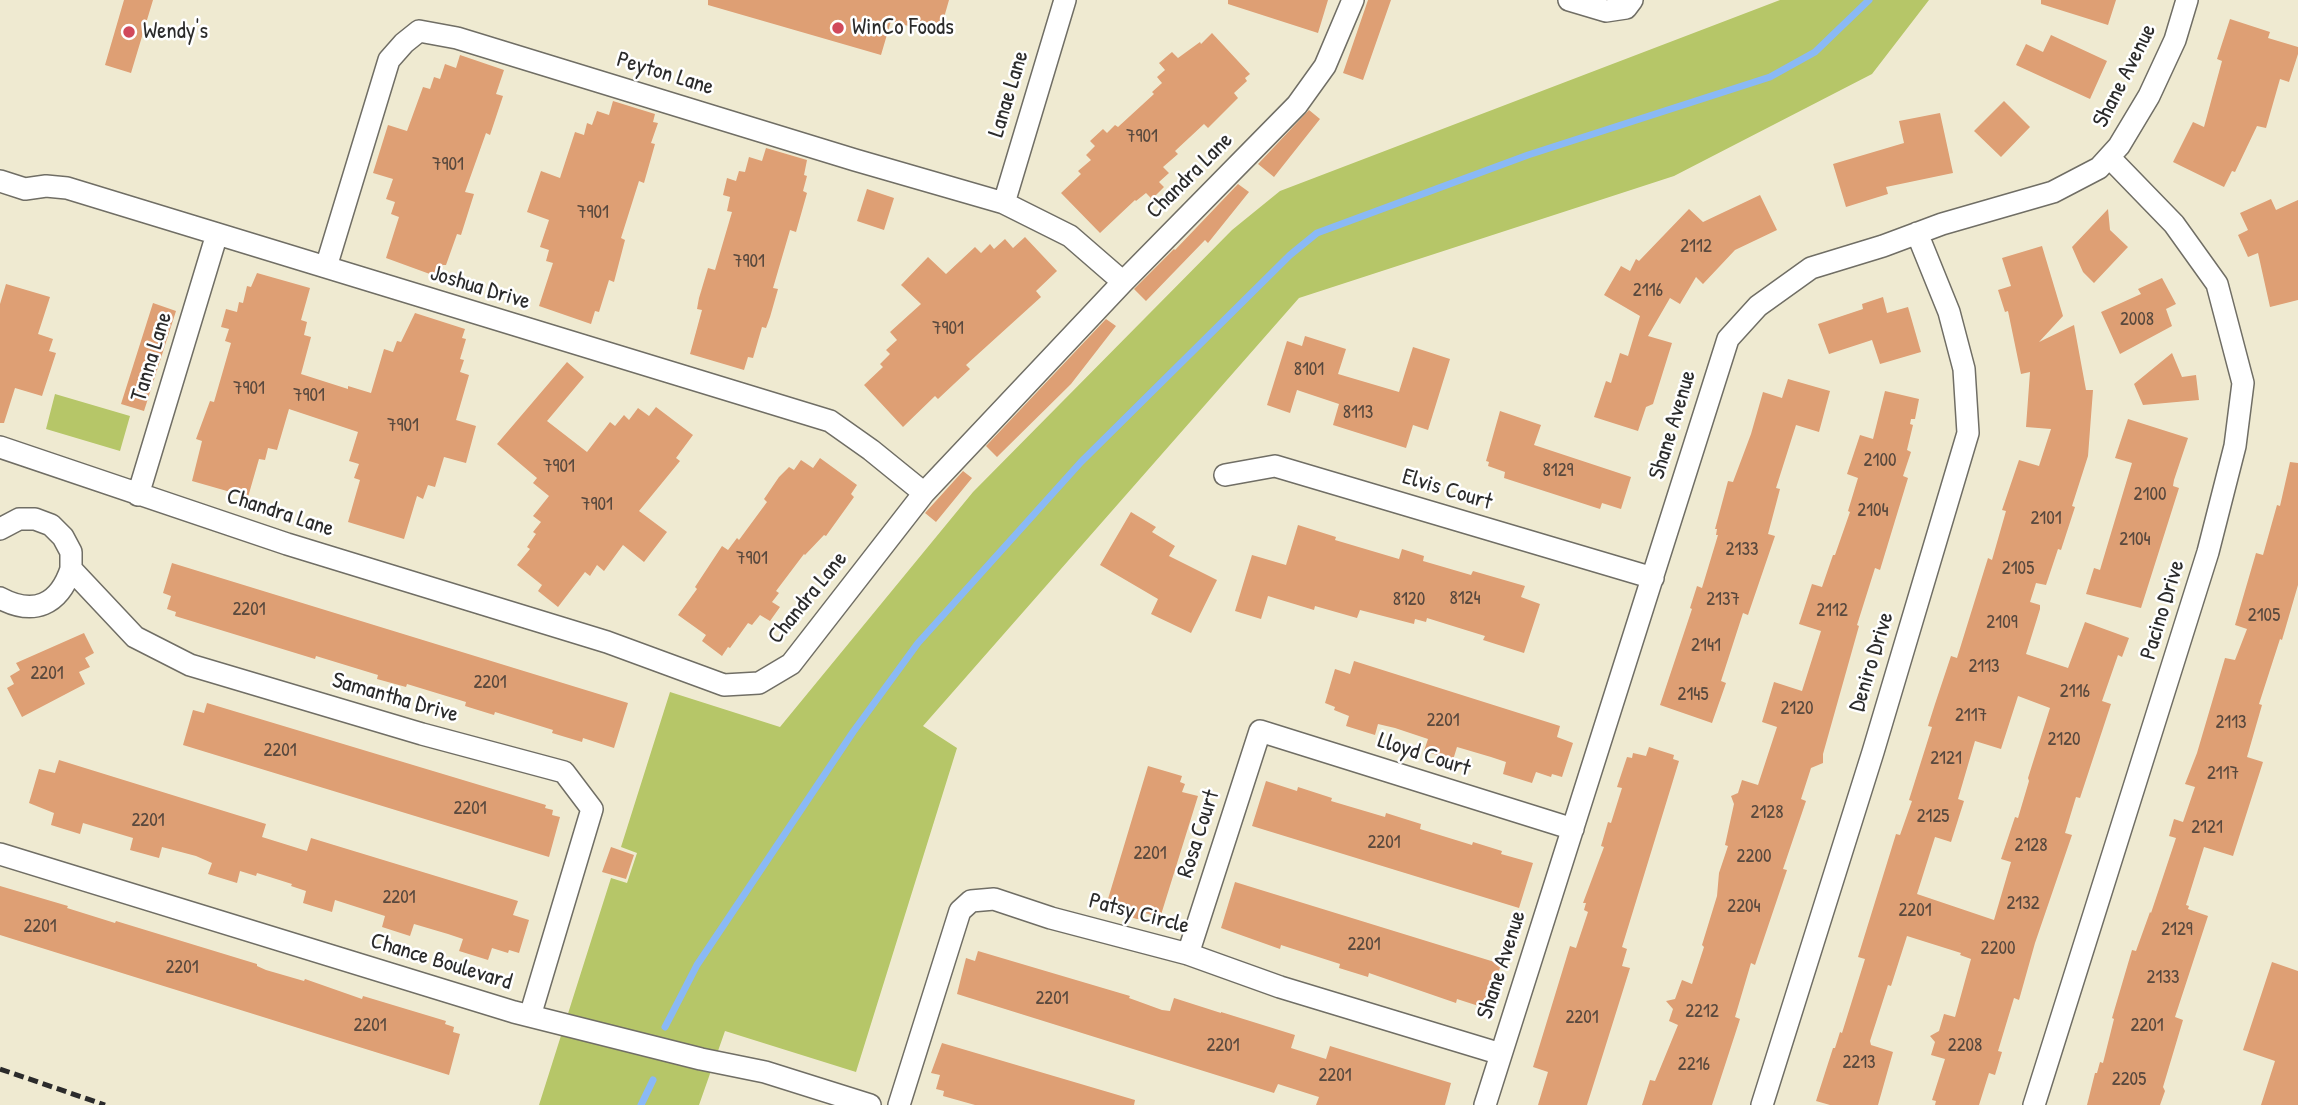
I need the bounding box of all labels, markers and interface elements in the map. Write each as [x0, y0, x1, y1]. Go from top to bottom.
place label: WinCo Foods [852, 14, 954, 42]
place label: Wendy's [143, 18, 208, 46]
marker: WinCo Foods [830, 20, 846, 36]
street label: Shane Avenue [2087, 20, 2163, 132]
marker: Wendy's [121, 24, 137, 40]
street label: Peyton Lane [613, 46, 717, 102]
street label: Lanae Lane [983, 48, 1035, 140]
house number: 7901 [1126, 126, 1158, 148]
street label: Chandra Lane [1141, 127, 1239, 225]
house number: 7901 [432, 154, 464, 176]
house number: 7901 [577, 202, 609, 224]
house number: 2112 [1680, 236, 1712, 258]
house number: 7901 [733, 251, 765, 273]
street label: Joshua Drive [427, 260, 533, 316]
house number: 2116 [1633, 280, 1663, 302]
street label: Tanna Lane [125, 309, 179, 405]
house number: 2008 [2120, 309, 2154, 331]
house number: 7901 [932, 318, 964, 340]
house number: 8101 [1294, 359, 1324, 381]
street label: Shane Avenue [1643, 367, 1703, 483]
house number: 7901 [233, 378, 265, 400]
house number: 7901 [293, 385, 325, 407]
house number: 8113 [1343, 402, 1373, 424]
house number: 7901 [387, 415, 419, 437]
house number: 2100 [1864, 450, 1896, 472]
house number: 7901 [543, 456, 575, 478]
house number: 8129 [1543, 460, 1573, 482]
street label: Elvis Court [1399, 463, 1495, 517]
street label: Chandra Lane [223, 483, 337, 543]
house number: 2100 [2134, 484, 2166, 506]
house number: 7901 [581, 494, 613, 516]
house number: 2104 [1857, 500, 1889, 522]
house number: 2101 [2030, 508, 2062, 530]
house number: 2104 [2119, 529, 2151, 551]
house number: 2133 [1726, 539, 1758, 561]
street label: Chandra Lane [762, 546, 854, 650]
house number: 7901 [736, 548, 768, 570]
street label: Pacino Drive [2135, 557, 2191, 663]
house number: 2105 [2002, 558, 2034, 580]
house number: 8124 [1449, 588, 1481, 610]
house number: 8120 [1393, 589, 1425, 611]
house number: 2137 [1706, 589, 1740, 611]
house number: 2201 [232, 599, 266, 621]
house number: 2112 [1816, 600, 1848, 622]
house number: 2105 [2248, 605, 2280, 627]
street label: Deniro Drive [1844, 609, 1900, 715]
house number: 2109 [1986, 612, 2018, 634]
house number: 2141 [1691, 635, 1721, 657]
house number: 2113 [1968, 656, 2000, 678]
house number: 2201 [30, 663, 64, 685]
street label: Samantha Drive [329, 667, 461, 729]
house number: 2201 [473, 672, 507, 694]
house number: 2116 [2060, 681, 2090, 703]
house number: 2145 [1678, 684, 1708, 706]
house number: 2120 [1780, 698, 1814, 720]
house number: 2117 [1955, 705, 1987, 727]
house number: 2201 [1426, 710, 1460, 732]
house number: 2113 [2215, 712, 2247, 734]
street label: Lloyd Court [1374, 727, 1474, 783]
house number: 2120 [2047, 729, 2081, 751]
house number: 2201 [263, 740, 297, 762]
house number: 2121 [1930, 748, 1962, 770]
house number: 2117 [2207, 763, 2239, 785]
street label: Rosa Court [1172, 787, 1226, 881]
house number: 2201 [453, 798, 487, 820]
house number: 2128 [1751, 802, 1783, 824]
house number: 2125 [1917, 806, 1949, 828]
house number: 2201 [131, 810, 165, 832]
house number: 2121 [2191, 817, 2223, 839]
house number: 2201 [1367, 832, 1401, 854]
house number: 2128 [2015, 835, 2047, 857]
house number: 2201 [1133, 843, 1167, 865]
house number: 2200 [1737, 846, 1771, 868]
house number: 2201 [382, 887, 416, 909]
street label: Patsy Circle [1086, 887, 1192, 941]
house number: 2132 [2006, 893, 2040, 915]
house number: 2204 [1727, 896, 1761, 918]
house number: 2201 [1898, 900, 1932, 922]
street label: Shane Avenue [1472, 907, 1532, 1023]
house number: 2201 [23, 916, 57, 938]
house number: 2129 [2161, 919, 2193, 941]
street label: Chance Boulevard [367, 927, 515, 997]
house number: 2201 [1347, 934, 1381, 956]
house number: 2200 [1981, 938, 2015, 960]
house number: 2201 [165, 957, 199, 979]
house number: 2133 [2147, 967, 2179, 989]
house number: 2201 [1035, 988, 1069, 1010]
house number: 2212 [1685, 1001, 1719, 1023]
house number: 2201 [1565, 1007, 1599, 1029]
house number: 2201 [353, 1015, 387, 1037]
house number: 2201 [2130, 1015, 2164, 1037]
house number: 2201 [1206, 1035, 1240, 1057]
house number: 2208 [1948, 1035, 1982, 1057]
house number: 2213 [1842, 1052, 1876, 1074]
house number: 2216 [1678, 1054, 1710, 1076]
house number: 2201 [1318, 1065, 1352, 1087]
house number: 2205 [2112, 1069, 2146, 1091]

